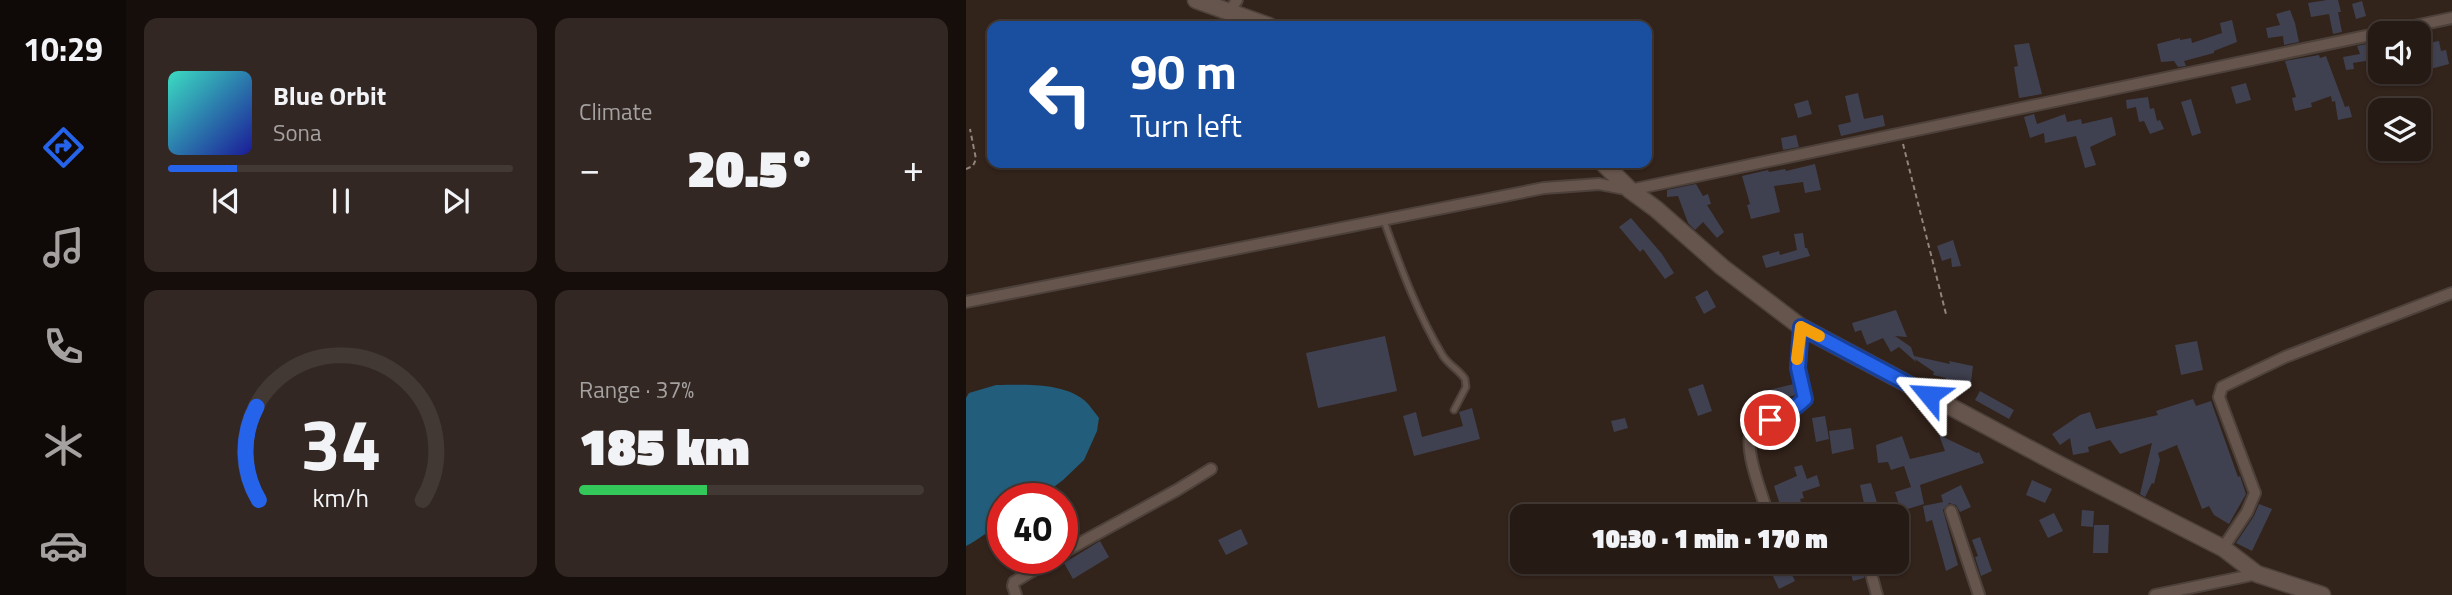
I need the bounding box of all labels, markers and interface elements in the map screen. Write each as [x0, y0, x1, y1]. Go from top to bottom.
map controls [2368, 21, 2431, 161]
button: sound [2368, 21, 2431, 84]
text: 10:29 [23, 25, 103, 73]
text: 90 m [1130, 33, 1237, 108]
icon: left [1015, 49, 1106, 140]
text: Blue Orbit [273, 76, 386, 115]
text: Climate [579, 94, 652, 129]
button: layers [2368, 98, 2431, 161]
text: Turn left [1130, 101, 1242, 149]
text: Sona [273, 115, 321, 150]
icon: directions [39, 123, 88, 172]
text: 20.5° [687, 128, 816, 207]
text: − [579, 139, 600, 197]
text: + [903, 139, 924, 197]
icon: previous [207, 182, 245, 220]
icon: pause [322, 182, 360, 220]
icon: next [437, 182, 475, 220]
icon: music [39, 223, 88, 272]
icon: phone [39, 322, 88, 371]
position arrow [1892, 358, 1966, 432]
text: Range · 37% [579, 372, 694, 407]
text: 34 [300, 388, 381, 498]
pin [1740, 390, 1800, 450]
icon: arrive [1751, 401, 1789, 439]
text: 185 km [579, 406, 750, 485]
icon: climate [39, 421, 88, 470]
text: km/h [312, 478, 369, 516]
speed limit sign: 40 [987, 483, 1078, 574]
text: 10:30 · 1 min · 170 m [1591, 519, 1828, 558]
icon: car [39, 521, 88, 570]

